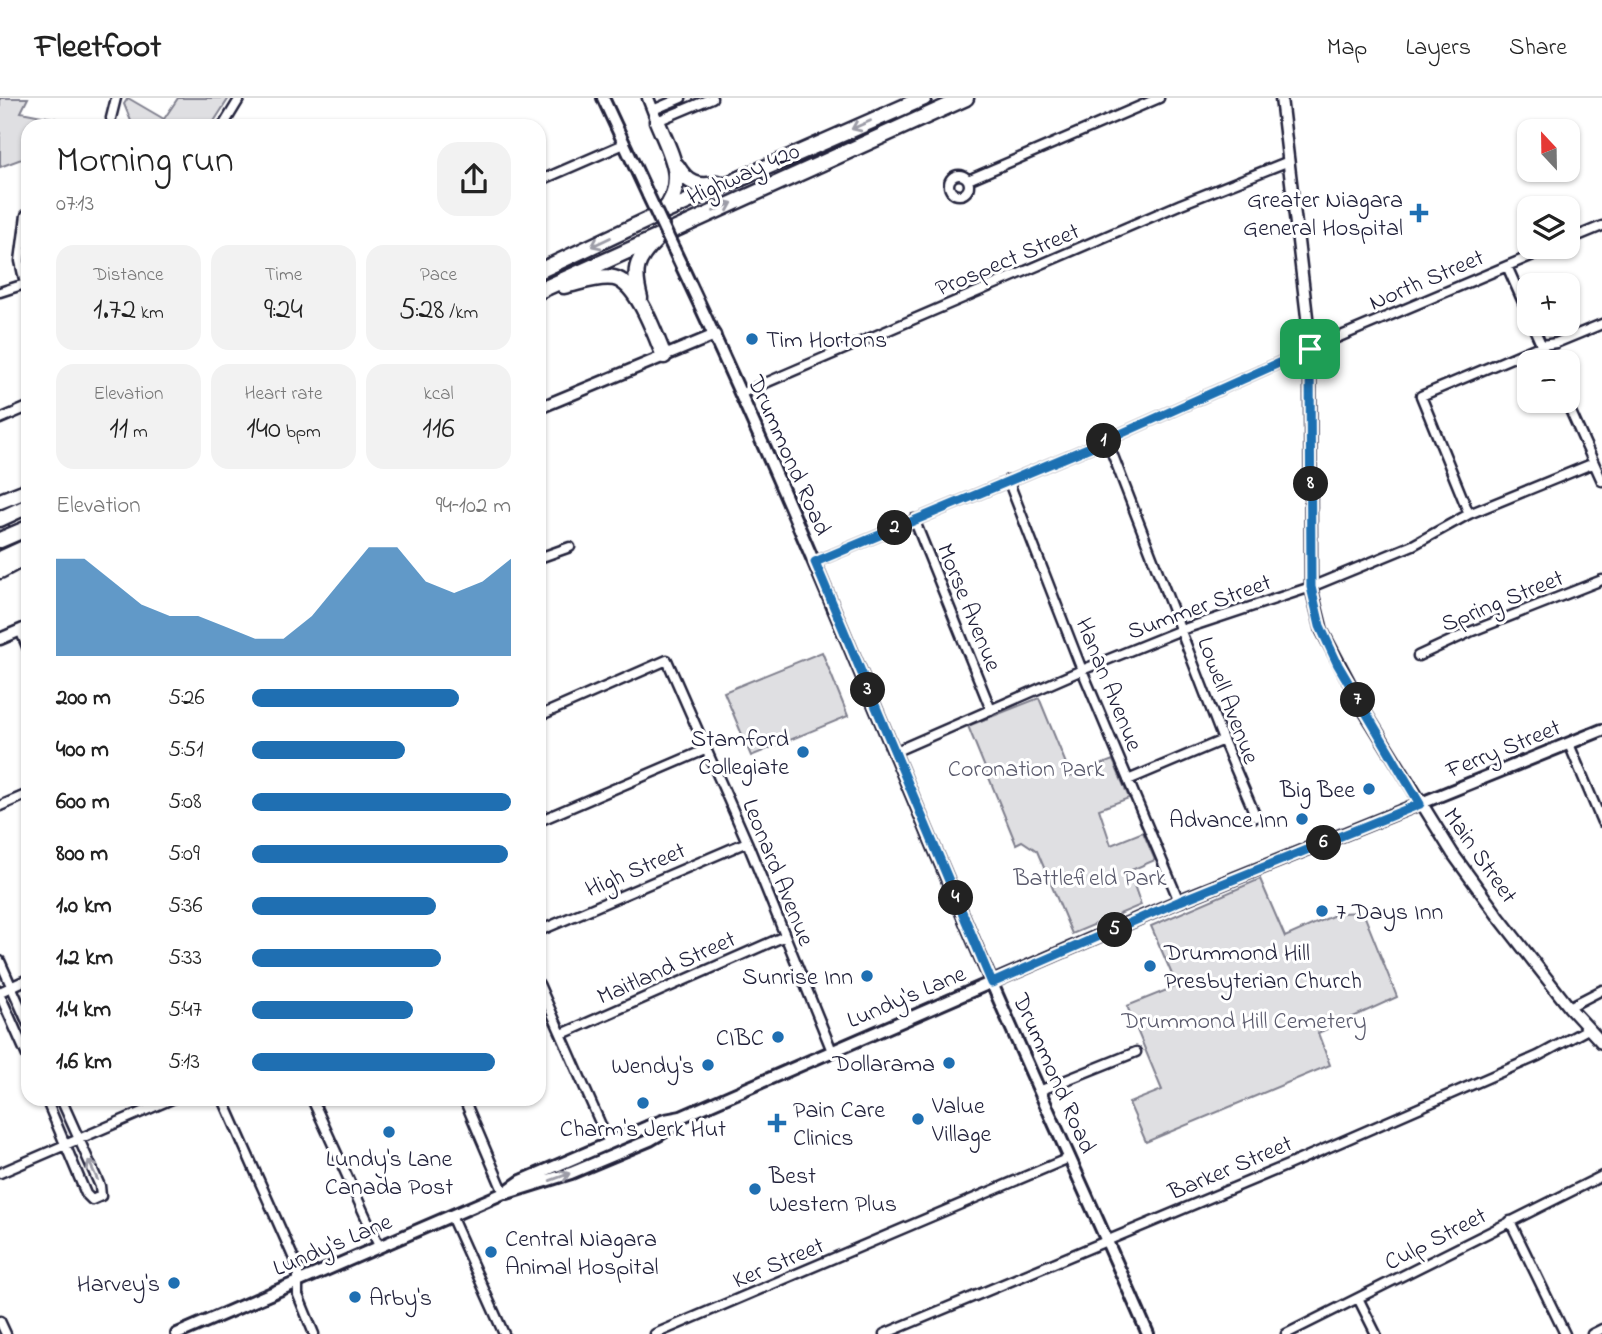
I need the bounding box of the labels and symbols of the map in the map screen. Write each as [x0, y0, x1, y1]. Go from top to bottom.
north arrow [1517, 119, 1580, 182]
one-way arrow [851, 120, 873, 133]
street label: Highway 420 [682, 135, 806, 217]
place label: Greater Niagara General Hospital [1243, 184, 1403, 247]
one-way arrow [712, 200, 733, 213]
marker: Greater Niagara General Hospital [1409, 203, 1429, 223]
street label: Prospect Street [930, 215, 1086, 307]
one-way arrow [591, 236, 612, 249]
street label: North Street [1364, 241, 1490, 321]
pin [1280, 319, 1340, 379]
place label: Tim Hortons [766, 324, 887, 359]
marker: Tim Hortons [744, 331, 760, 347]
street label: Drummond Road [736, 369, 839, 542]
pin: 1 [1086, 424, 1122, 458]
pin: 8 [1294, 466, 1328, 502]
pin: 2 [878, 510, 912, 546]
street label: Morse Avenue [926, 539, 1009, 677]
street label: Spring Street [1436, 562, 1569, 643]
street label: Summer Street [1123, 566, 1277, 651]
street label: Hanan Avenue [1065, 613, 1150, 757]
street label: Lowell Avenue [1186, 632, 1267, 770]
pin: 3 [850, 672, 886, 708]
pin: 7 [1340, 682, 1376, 718]
street label: Ferry Street [1440, 711, 1567, 791]
place label: Stamford Collegiate [691, 723, 789, 786]
marker: Stamford Collegiate [795, 744, 811, 760]
park label: Coronation Park [948, 753, 1105, 788]
place label: Big Bee [1279, 774, 1355, 809]
marker: Big Bee [1361, 781, 1377, 797]
street label: Leonard Avenue [731, 794, 822, 952]
street label: Main Street [1433, 801, 1525, 912]
place label: Advance Inn [1169, 804, 1288, 839]
marker: Advance Inn [1294, 811, 1310, 827]
pin: 6 [1306, 826, 1342, 860]
street label: High Street [580, 834, 692, 908]
park label: Battlefield Park [1012, 862, 1167, 897]
pin: 4 [939, 880, 974, 916]
place label: 7 Days Inn [1336, 896, 1443, 932]
marker: 7 Days Inn [1314, 903, 1330, 919]
pin: 5 [1098, 912, 1132, 948]
street label: Maitland Street [592, 923, 742, 1016]
place label: Drummond Hill Presbyterian Church [1163, 937, 1362, 1001]
street label: Lundy's Lane [842, 957, 973, 1040]
marker: Drummond Hill Presbyterian Church [1142, 958, 1158, 974]
place label: Sunrise Inn [742, 961, 853, 996]
marker: Sunrise Inn [859, 968, 875, 984]
street label: Drummond Road [1001, 987, 1104, 1160]
park label: Drummond Hill Cemetery [1121, 1005, 1367, 1041]
place label: CIBC [716, 1022, 764, 1057]
marker: CIBC [770, 1029, 786, 1045]
place label: Dollarama [832, 1048, 935, 1083]
place label: Wendy's [611, 1050, 694, 1086]
marker: Dollarama [941, 1055, 957, 1071]
marker: Wendy's [700, 1057, 716, 1073]
place label: Value Village [931, 1090, 992, 1153]
place label: Pain Care Clinics [793, 1094, 885, 1157]
marker: Charm's Jerk Hut [635, 1095, 651, 1111]
marker: Value Village [910, 1111, 926, 1127]
place label: Charm's Jerk Hut [560, 1113, 726, 1148]
marker: Pain Care Clinics [767, 1113, 787, 1133]
marker: Lundy's Lane Canada Post [381, 1124, 397, 1140]
street label: Barker Street [1163, 1127, 1298, 1212]
place label: Lundy's Lane Canada Post [325, 1143, 453, 1206]
one-way arrow [86, 1160, 99, 1181]
place label: Best Western Plus [768, 1160, 897, 1223]
one-way arrow [548, 1170, 570, 1182]
marker: Best Western Plus [747, 1181, 763, 1197]
street label: Culp Street [1379, 1200, 1493, 1281]
street label: Lundy's Lane [268, 1205, 399, 1288]
place label: Central Niagara Animal Hospital [505, 1223, 659, 1286]
street label: Ker Street [728, 1229, 830, 1299]
marker: Central Niagara Animal Hospital [483, 1244, 499, 1260]
place label: Harvey's [77, 1268, 160, 1304]
marker: Harvey's [166, 1275, 182, 1291]
place label: Arby's [369, 1282, 432, 1318]
marker: Arby's [347, 1289, 363, 1305]

